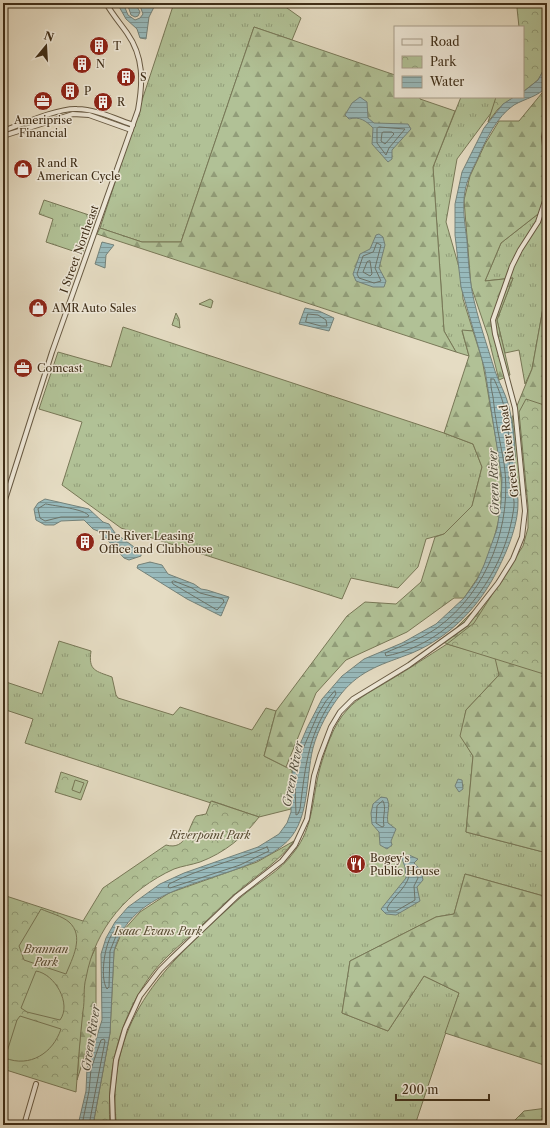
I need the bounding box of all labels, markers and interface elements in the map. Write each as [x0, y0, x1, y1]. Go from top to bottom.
north arrow [26, 26, 66, 66]
legend [394, 26, 524, 98]
text: N [42, 28, 56, 45]
text: Road [430, 34, 460, 49]
building icon: T [88, 35, 110, 57]
place label: T [113, 39, 122, 53]
building icon: N [71, 53, 93, 75]
text: Park [430, 54, 457, 69]
place label: N [96, 57, 105, 71]
building icon: S [115, 66, 137, 88]
place label: S [140, 70, 147, 84]
text: Water [429, 74, 464, 89]
building icon: P [59, 80, 81, 102]
place label: P [84, 84, 91, 98]
office icon: Ameriprise Financial [32, 90, 54, 112]
building icon: R [92, 91, 114, 113]
place label: R [117, 95, 126, 109]
place label: Ameriprise Financial [13, 113, 72, 140]
place label: R and R American Cycle [36, 156, 120, 183]
shop icon: R and R American Cycle [12, 158, 34, 180]
street label: I Street Northeast [57, 203, 101, 295]
shop icon: AMR Auto Sales [27, 297, 49, 319]
place label: AMR Auto Sales [51, 301, 136, 315]
office icon: Comcast [12, 357, 34, 379]
place label: Comcast [37, 361, 83, 375]
street label: Green River Road [496, 404, 522, 498]
water label: Green River [485, 447, 502, 516]
place label: The River Leasing Office and Clubhouse [99, 529, 212, 556]
building icon: The River Leasing Office and Clubhouse [74, 531, 96, 553]
water label: Green River [279, 738, 307, 808]
park label: Riverpoint Park [169, 828, 251, 842]
place label: Bogey's Public House [370, 851, 440, 878]
restaurant icon: Bogey's Public House [345, 853, 367, 875]
park label: Isaac Evans Park [113, 924, 202, 938]
park label: Brannan Park [23, 942, 69, 969]
water label: Green River [78, 1002, 103, 1072]
scale bar [396, 1076, 489, 1102]
text: 200 m [402, 1082, 439, 1097]

